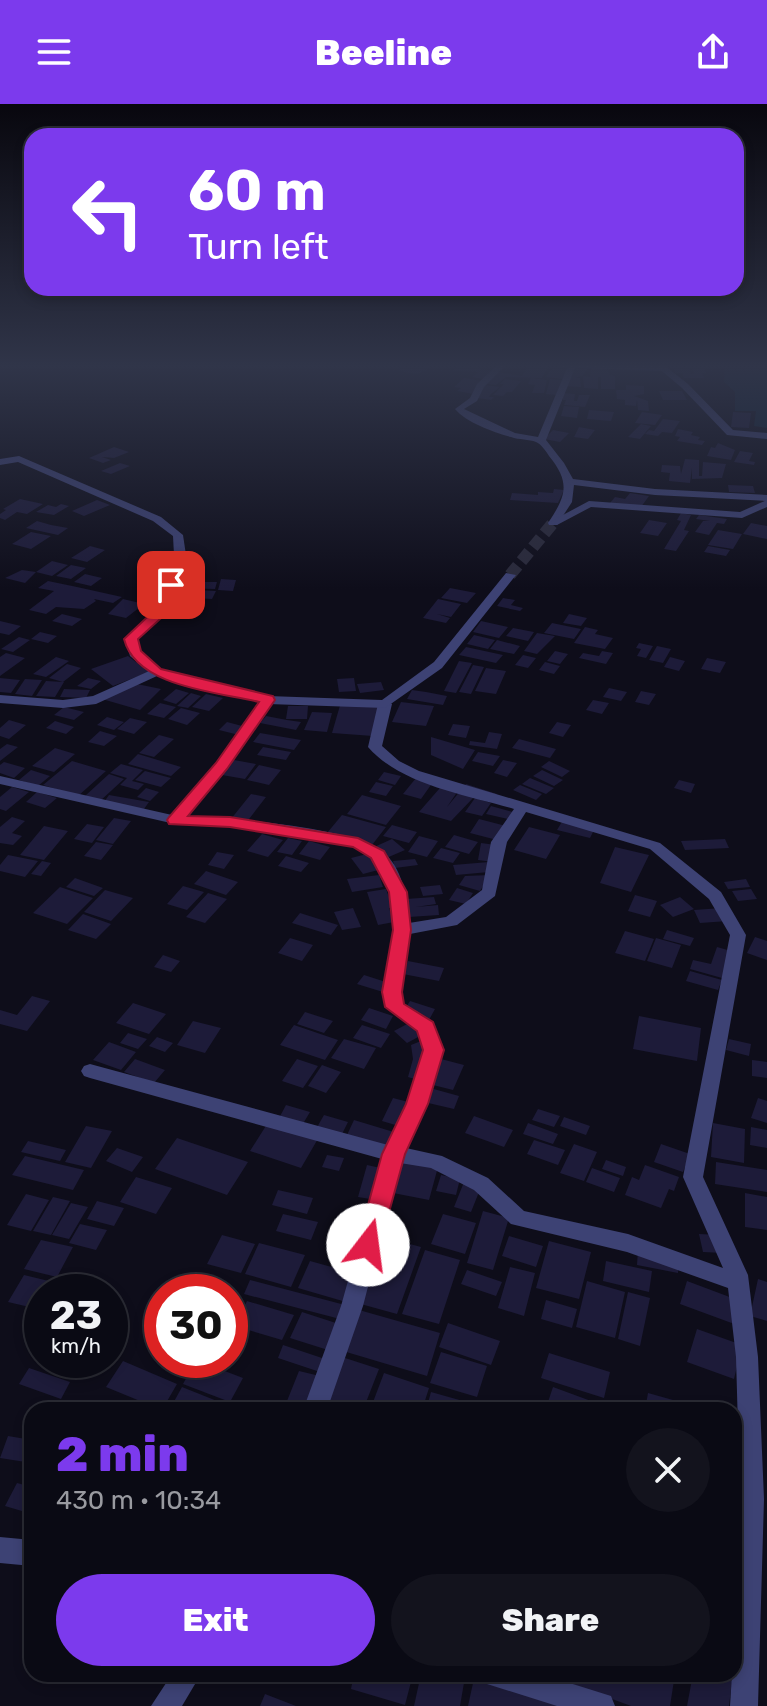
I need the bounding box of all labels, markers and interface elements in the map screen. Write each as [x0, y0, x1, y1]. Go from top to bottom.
icon: menu [32, 30, 76, 74]
icon: share [691, 30, 735, 74]
text: Beeline [315, 31, 452, 74]
text: 60 m [188, 158, 326, 224]
icon: left [56, 160, 160, 264]
text: Turn left [188, 225, 329, 268]
pin [137, 551, 205, 619]
icon: arrive [149, 563, 193, 607]
position arrow [326, 1203, 410, 1287]
speed limit sign: 30 [144, 1274, 248, 1378]
text: 23 [50, 1292, 102, 1339]
text: km/h [51, 1334, 101, 1358]
text: 2 min [56, 1426, 189, 1483]
button: close [626, 1428, 710, 1512]
text: 430 m · 10:34 [56, 1485, 221, 1516]
button: Exit [56, 1574, 375, 1666]
button: Share [391, 1574, 710, 1666]

